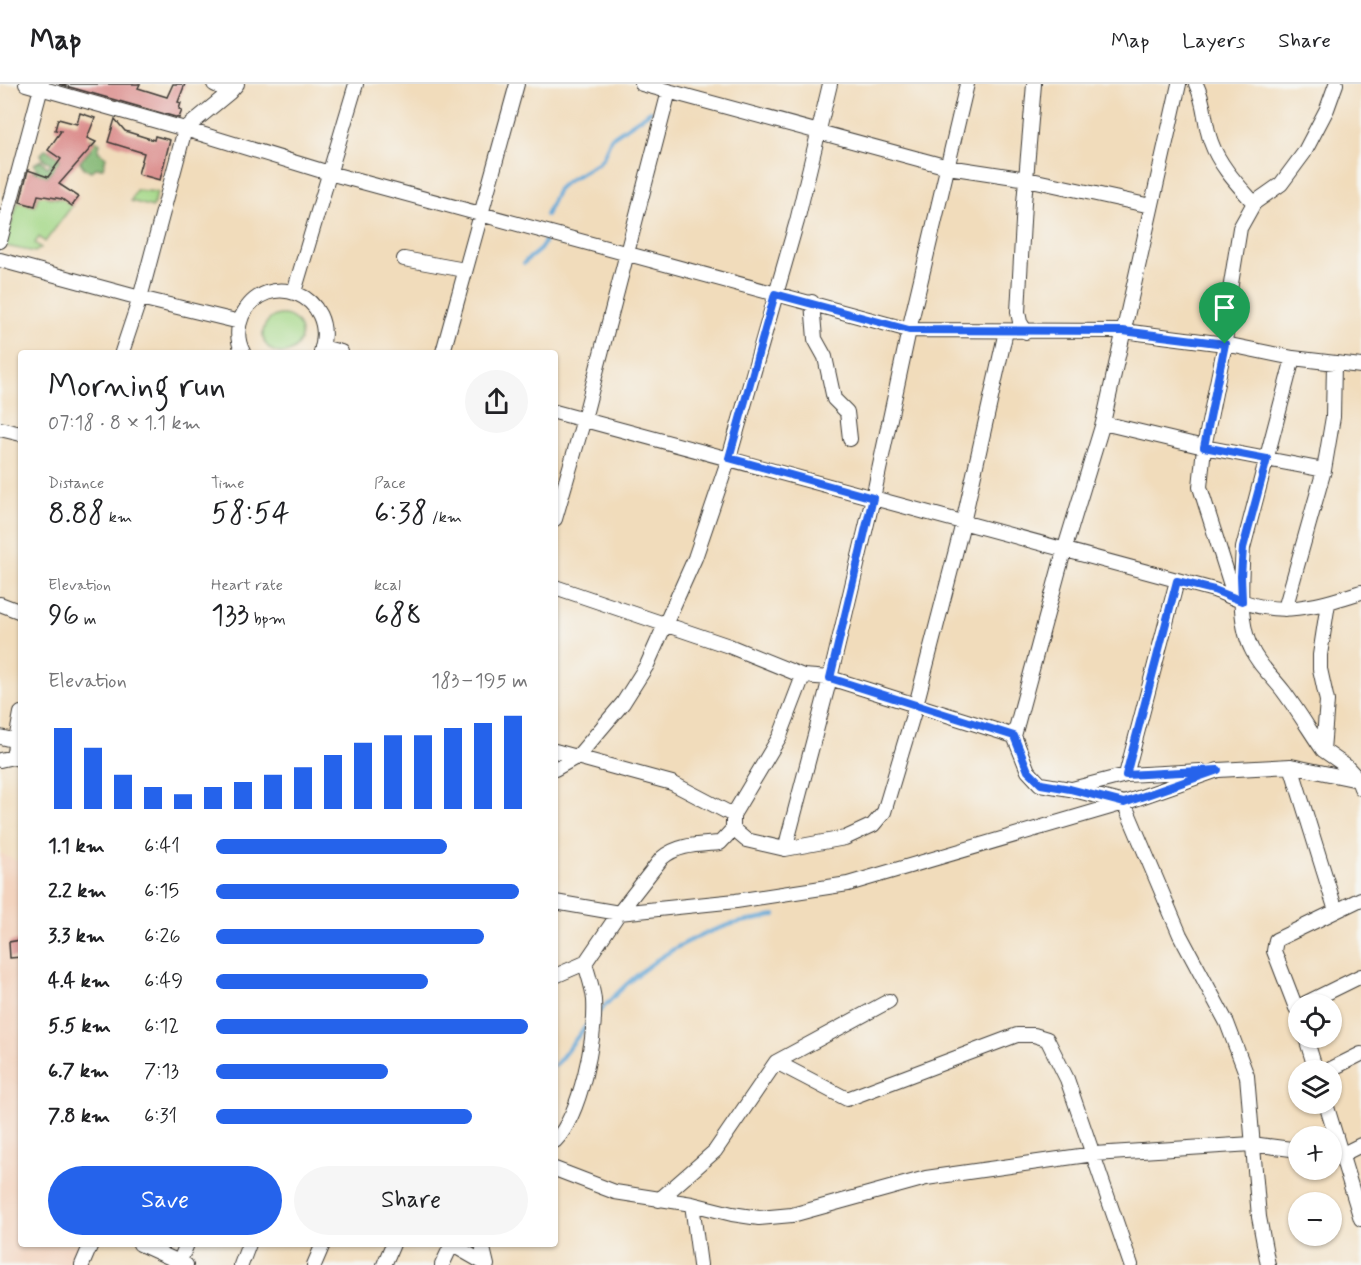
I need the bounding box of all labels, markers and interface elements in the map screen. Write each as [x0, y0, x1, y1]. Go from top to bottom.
text: Map [30, 23, 81, 60]
text: Map [1111, 27, 1149, 55]
text: Layers [1182, 27, 1245, 55]
text: Share [1278, 27, 1331, 55]
pin [1199, 282, 1250, 344]
icon: arrive [1208, 291, 1241, 324]
text: Morning run [48, 365, 226, 409]
button: share [465, 370, 528, 433]
text: 07:18 · 8 × 1.1 km [48, 410, 201, 437]
text: Distance [48, 473, 104, 494]
text: Time [211, 473, 245, 494]
text: Pace [374, 473, 406, 494]
text: 8.88 [48, 494, 105, 533]
text: 58:54 [211, 494, 290, 533]
text: 6:38 [374, 494, 427, 533]
text: km [105, 507, 132, 528]
text: /km [427, 507, 462, 528]
text: Elevation [48, 575, 111, 596]
text: Heart rate [211, 575, 283, 596]
text: kcal [374, 575, 401, 596]
text: 96 [48, 596, 79, 635]
text: 133 [211, 596, 249, 635]
text: 688 [374, 596, 422, 635]
text: m [79, 609, 96, 630]
text: bpm [249, 609, 286, 630]
text: Elevation [48, 668, 127, 695]
text: 183–195 m [431, 668, 528, 695]
text: 1.1 km [48, 833, 105, 860]
text: 6:41 [144, 833, 180, 860]
text: 2.2 km [48, 878, 106, 905]
text: 6:15 [144, 878, 179, 905]
text: 3.3 km [48, 923, 105, 950]
text: 6:26 [144, 923, 180, 950]
text: 4.4 km [48, 968, 110, 995]
text: 6:49 [144, 968, 183, 995]
map controls [1288, 994, 1342, 1246]
button: locate [1288, 994, 1342, 1048]
text: 5.5 km [48, 1013, 111, 1040]
text: 6:12 [144, 1013, 179, 1040]
text: 6.7 km [48, 1058, 109, 1085]
text: 7:13 [144, 1058, 179, 1085]
button: layers [1288, 1060, 1342, 1114]
text: 7.8 km [48, 1103, 110, 1130]
text: 6:31 [144, 1103, 177, 1130]
button: + [1288, 1126, 1342, 1180]
button: Save [48, 1166, 282, 1235]
button: Share [294, 1166, 528, 1235]
button: − [1288, 1192, 1342, 1246]

